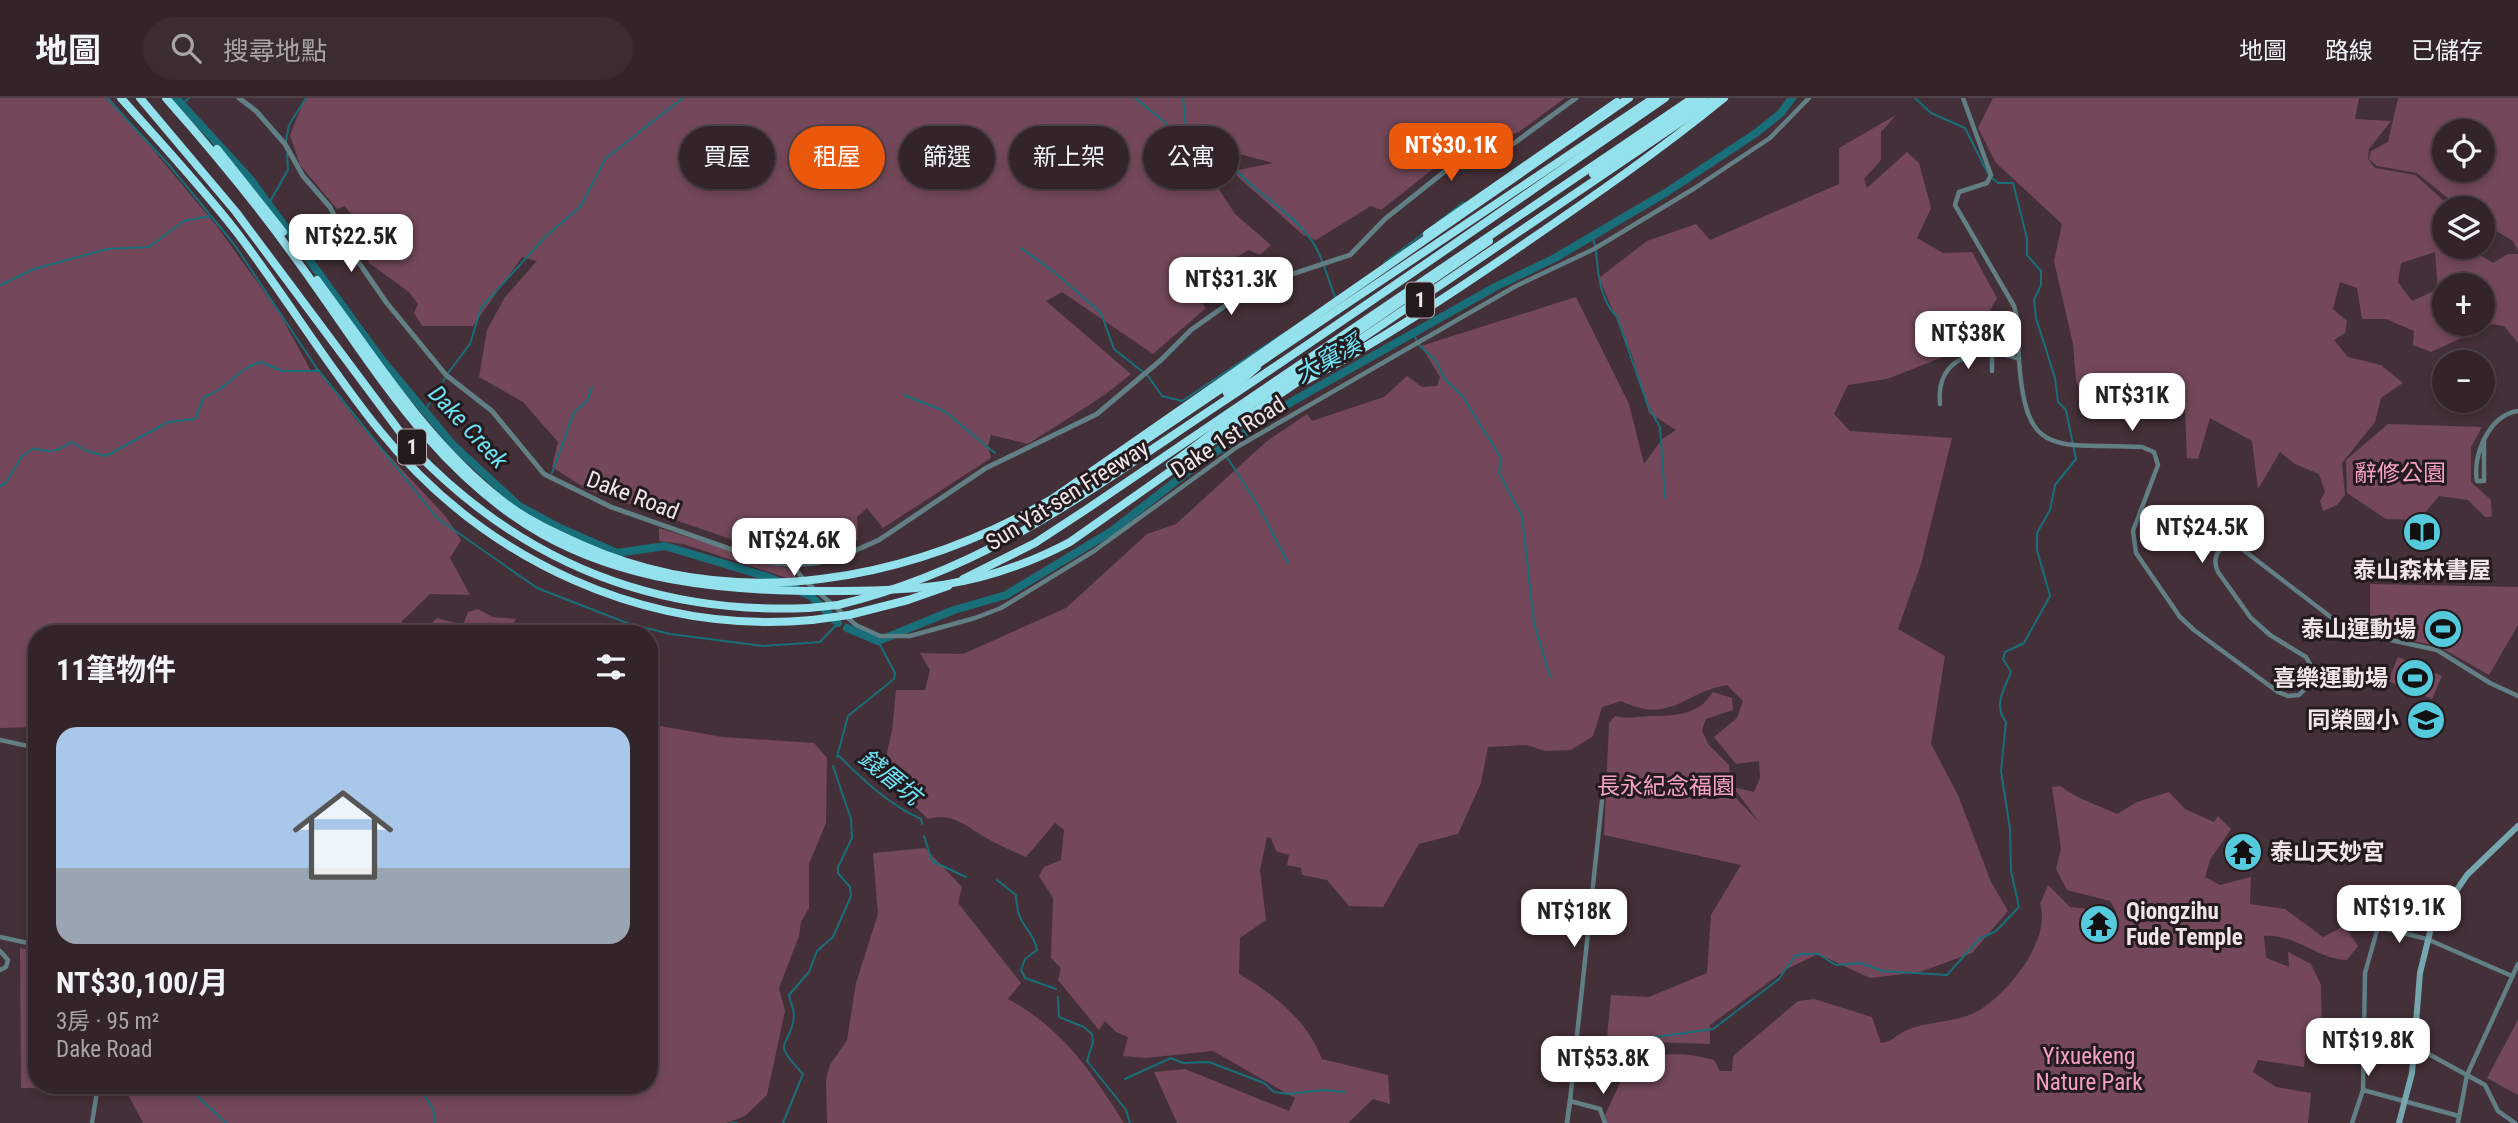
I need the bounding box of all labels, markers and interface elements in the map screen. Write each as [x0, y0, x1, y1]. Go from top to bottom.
search box [143, 17, 633, 80]
icon: search [167, 29, 205, 67]
text: 地圖 [35, 31, 101, 70]
text: 搜尋地點 [223, 36, 327, 66]
text: 地圖 [2239, 37, 2287, 65]
text: 路線 [2325, 37, 2373, 65]
text: 已儲存 [2411, 37, 2483, 65]
map controls [2432, 119, 2495, 413]
button: locate [2432, 119, 2495, 182]
pin: NT$30.1K [1379, 123, 1523, 183]
chip: 買屋 [679, 126, 775, 189]
chip: 租屋 [789, 126, 885, 189]
chip: 篩選 [899, 126, 995, 189]
chip: 新上架 [1009, 126, 1129, 189]
chip: 公寓 [1143, 126, 1239, 189]
text: NT$30.1K [1405, 132, 1497, 159]
button: layers [2432, 196, 2495, 259]
pin: NT$22.5K [279, 214, 423, 274]
text: NT$22.5K [305, 223, 397, 250]
pin: NT$31.3K [1159, 258, 1303, 317]
text: NT$31.3K [1185, 266, 1277, 293]
button: + [2432, 273, 2495, 336]
road number: 1 [1406, 282, 1434, 318]
pin: NT$38K [1911, 312, 2025, 371]
text: NT$38K [1931, 320, 2005, 347]
water label: 大窠溪 [1290, 328, 1369, 389]
button: − [2432, 350, 2495, 413]
pin: NT$31K [2075, 374, 2189, 433]
water label: Dake Creek [422, 380, 514, 475]
text: NT$31K [2095, 382, 2169, 409]
street label: Dake 1st Road [1166, 391, 1290, 484]
road number: 1 [398, 430, 426, 464]
street label: Sun Yat-sen Freeway [981, 434, 1154, 556]
park label: 辭修公園 [2354, 460, 2446, 487]
street label: Dake Road [583, 466, 683, 525]
pin: NT$24.5K [2130, 505, 2274, 565]
library icon: 泰山森林書屋 [2401, 511, 2443, 553]
text: NT$24.5K [2156, 514, 2248, 541]
pin: NT$24.6K [722, 518, 866, 578]
text: NT$24.6K [748, 527, 840, 554]
place label: 泰山森林書屋 [2353, 557, 2491, 584]
sports icon: 泰山運動場 [2422, 608, 2464, 650]
place label: 泰山運動場 [2301, 616, 2416, 643]
icon: filters [592, 648, 630, 686]
text: 11筆物件 [56, 652, 176, 687]
sports icon: 喜樂運動場 [2394, 657, 2436, 699]
place label: 喜樂運動場 [2273, 665, 2388, 692]
school or university icon: 同榮國小 [2405, 699, 2447, 741]
place label: 同榮國小 [2307, 707, 2399, 734]
water label: 錢厝坑 [853, 743, 929, 812]
icon: home [280, 772, 406, 898]
park label: 長永紀念福園 [1597, 773, 1735, 800]
temple icon: 泰山天妙宮 [2222, 831, 2264, 873]
place label: 泰山天妙宮 [2270, 839, 2385, 866]
pin: NT$19.1K [2327, 886, 2471, 945]
pin: NT$18K [1517, 890, 1631, 949]
text: NT$19.1K [2353, 894, 2445, 921]
text: NT$18K [1537, 898, 1611, 925]
place label: Qiongzihu Fude Temple [2126, 898, 2243, 951]
temple icon: Qiongzihu Fude Temple [2078, 903, 2120, 945]
text: NT$30,100/月 [56, 965, 229, 1000]
text: 3房 · 95 m² [56, 1008, 159, 1035]
pin: NT$19.8K [2296, 1018, 2440, 1078]
text: NT$19.8K [2322, 1027, 2414, 1054]
text: Dake Road [56, 1036, 153, 1063]
pin: NT$53.8K [1531, 1037, 1675, 1096]
park label: Yixuekeng Nature Park [2035, 1043, 2143, 1096]
text: NT$53.8K [1557, 1045, 1649, 1072]

